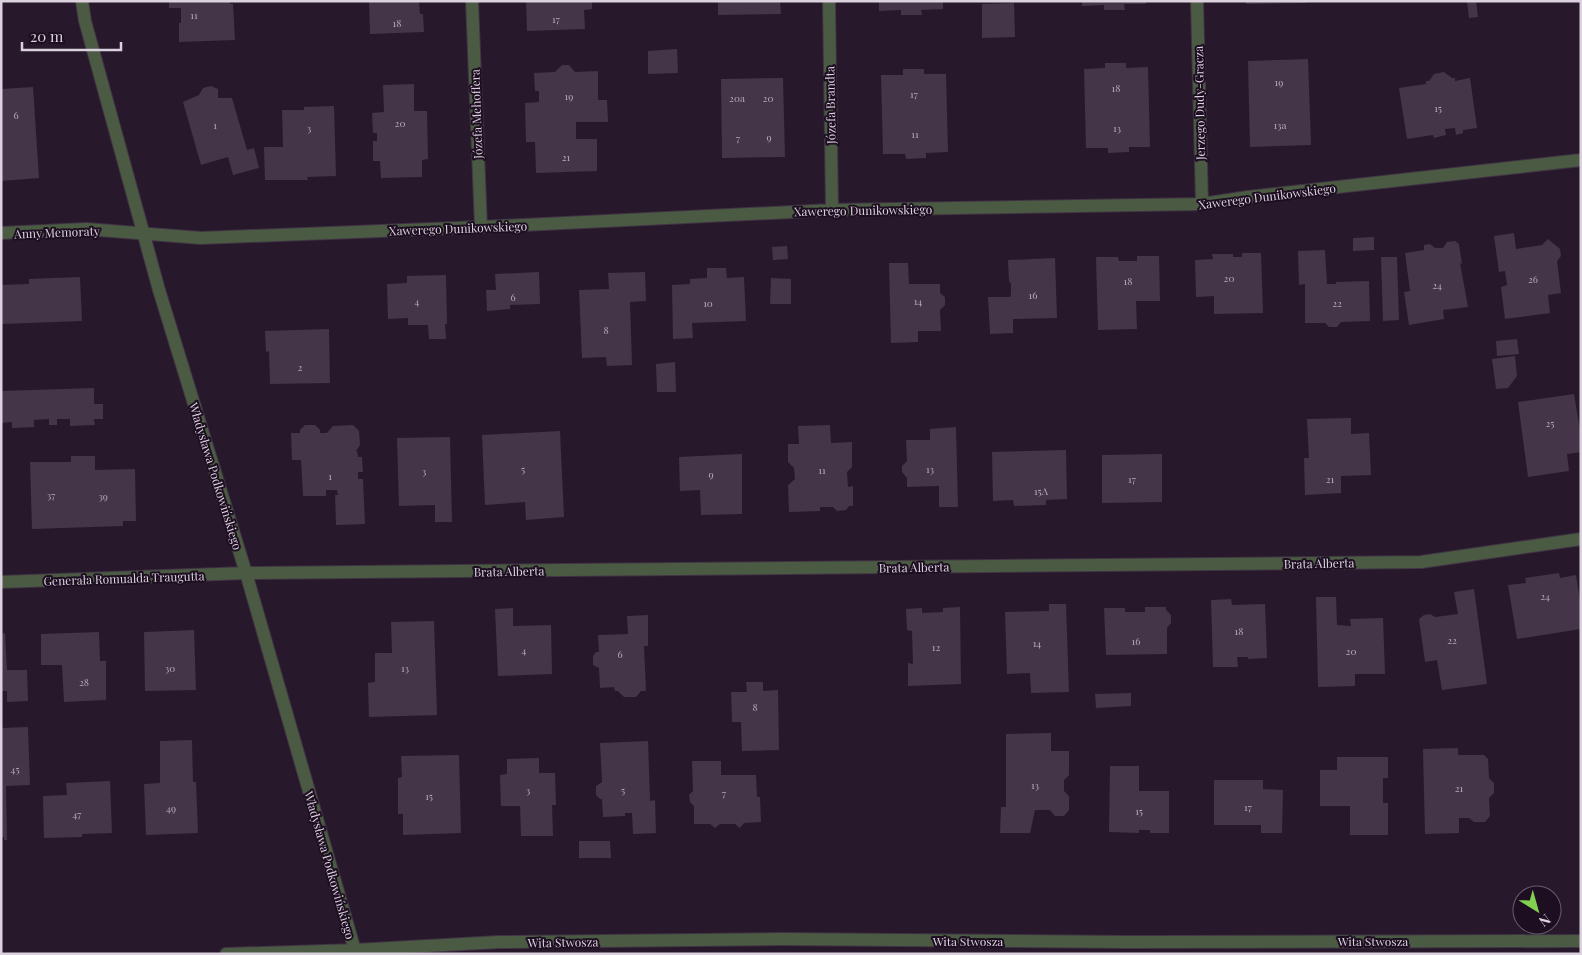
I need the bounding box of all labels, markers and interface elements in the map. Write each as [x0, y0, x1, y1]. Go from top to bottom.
house number: 11 [190, 8, 198, 22]
house number: 17 [552, 12, 560, 26]
house number: 18 [393, 16, 401, 30]
scale bar [22, 20, 121, 52]
text: 20 m [30, 26, 64, 46]
street label: Jerzego Dudy-Gracza [1190, 46, 1208, 161]
street label: Józefa Brandta [821, 66, 839, 145]
street label: Józefa Mehoffera [466, 69, 486, 160]
house number: 19 [1275, 75, 1283, 89]
house number: 18 [1112, 81, 1120, 95]
house number: 17 [910, 87, 918, 101]
house number: 19 [565, 89, 573, 103]
house number: 20a [729, 91, 745, 105]
house number: 20 [763, 91, 773, 105]
house number: 15 [1434, 101, 1442, 115]
house number: 6 [13, 108, 19, 122]
house number: 20 [395, 116, 405, 130]
house number: 1 [213, 118, 217, 132]
house number: 13a [1273, 118, 1287, 132]
house number: 3 [307, 121, 312, 135]
house number: 13 [1113, 121, 1122, 135]
house number: 11 [911, 127, 919, 141]
house number: 9 [766, 130, 772, 144]
house number: 7 [736, 131, 740, 145]
house number: 21 [562, 150, 571, 164]
street label: Xawerego Dunikowskiego [1197, 180, 1337, 212]
street label: Xawerego Dunikowskiego [794, 201, 933, 219]
street label: Xawerego Dunikowskiego [389, 218, 528, 238]
street label: Anny Memoraty [13, 223, 100, 242]
house number: 20 [1224, 271, 1234, 285]
house number: 26 [1528, 272, 1538, 286]
house number: 18 [1124, 274, 1132, 288]
house number: 24 [1432, 278, 1442, 292]
house number: 16 [1029, 288, 1037, 302]
house number: 6 [510, 290, 516, 304]
house number: 4 [415, 294, 420, 308]
house number: 14 [914, 294, 922, 308]
house number: 10 [703, 296, 713, 310]
house number: 22 [1332, 296, 1342, 310]
house number: 8 [603, 323, 609, 337]
house number: 2 [298, 360, 303, 374]
street label: Władysława Podkowińskiego [186, 399, 246, 552]
house number: 25 [1546, 416, 1554, 430]
house number: 5 [521, 462, 525, 476]
house number: 13 [926, 462, 935, 476]
house number: 11 [818, 463, 826, 477]
house number: 3 [422, 464, 427, 478]
house number: 9 [708, 467, 714, 481]
house number: 1 [328, 469, 332, 483]
house number: 17 [1128, 472, 1136, 486]
house number: 21 [1326, 472, 1335, 486]
house number: 15A [1034, 484, 1049, 498]
house number: 37 [47, 488, 55, 502]
house number: 39 [98, 489, 108, 503]
street label: Brata Alberta [1283, 554, 1355, 572]
street label: Brata Alberta [878, 558, 950, 576]
street label: Brata Alberta [473, 562, 545, 580]
street label: Generała Romualda Traugutta [43, 567, 205, 589]
house number: 24 [1540, 589, 1550, 603]
house number: 18 [1235, 624, 1243, 638]
house number: 22 [1447, 633, 1457, 647]
house number: 16 [1132, 634, 1140, 648]
house number: 14 [1033, 636, 1041, 650]
house number: 12 [932, 640, 940, 654]
house number: 4 [522, 643, 527, 657]
house number: 20 [1346, 644, 1356, 658]
house number: 6 [617, 647, 623, 661]
house number: 30 [165, 661, 175, 675]
house number: 13 [401, 661, 410, 675]
house number: 28 [79, 675, 89, 689]
house number: 8 [752, 700, 758, 714]
house number: 45 [10, 762, 20, 776]
house number: 13 [1031, 778, 1040, 792]
house number: 21 [1455, 781, 1464, 795]
house number: 3 [526, 783, 531, 797]
house number: 5 [621, 783, 625, 797]
house number: 7 [722, 786, 726, 800]
street label: Władysława Podkowińskiego [301, 788, 359, 941]
house number: 15 [425, 789, 433, 803]
house number: 17 [1244, 800, 1252, 814]
house number: 49 [166, 801, 176, 815]
house number: 15 [1135, 804, 1143, 818]
house number: 47 [73, 807, 81, 821]
north arrow [1512, 885, 1562, 935]
text: N [1535, 910, 1555, 931]
street label: Wita Stwosza [527, 933, 598, 951]
street label: Wita Stwosza [932, 933, 1003, 949]
street label: Wita Stwosza [1337, 933, 1408, 949]

